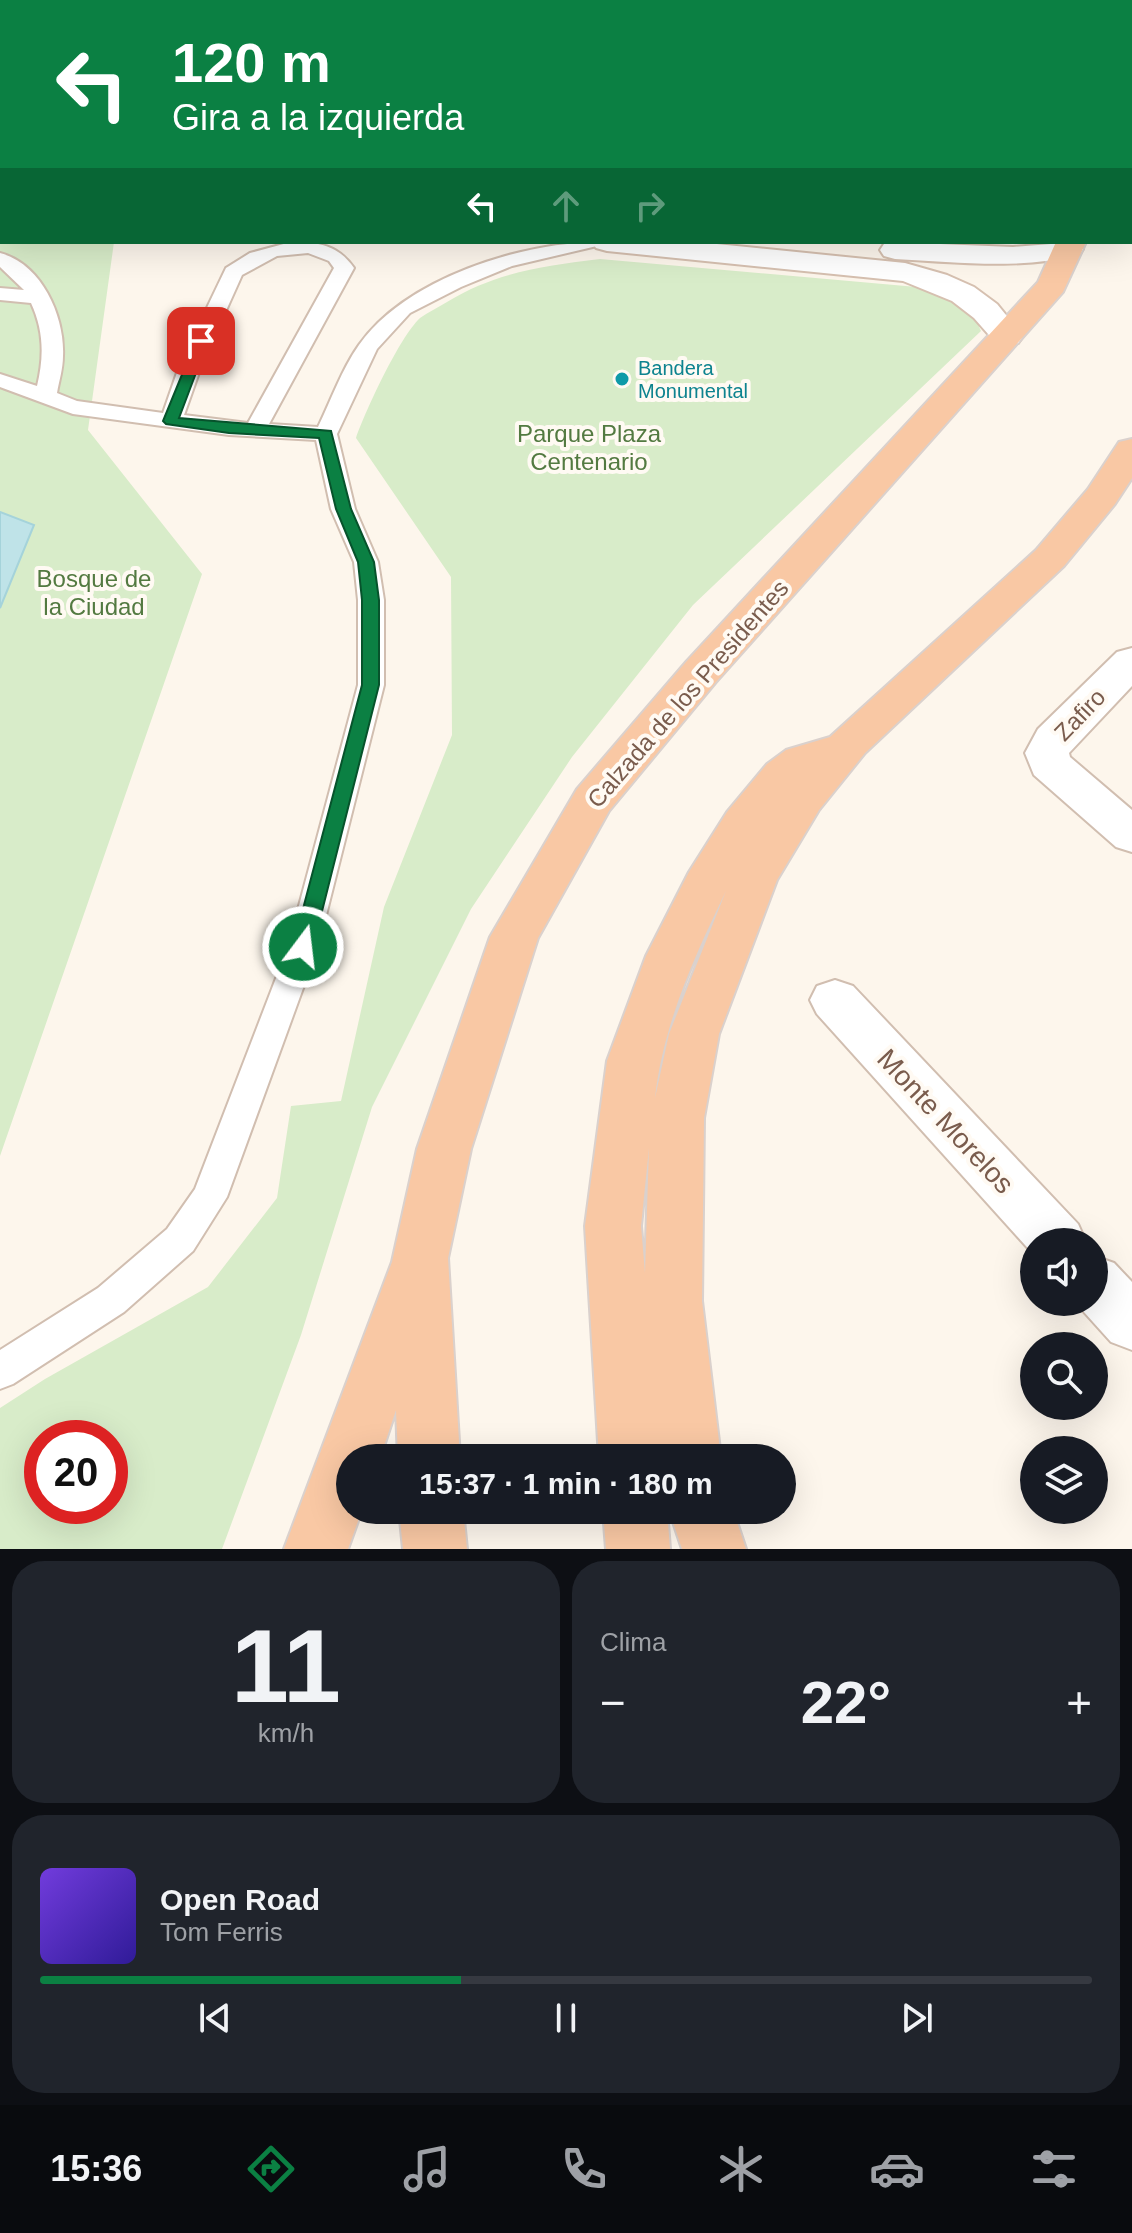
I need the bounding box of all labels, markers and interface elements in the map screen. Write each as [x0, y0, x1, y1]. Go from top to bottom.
text: 120 m [172, 31, 331, 94]
icon: left [40, 32, 144, 136]
text: Gira a la izquierda [172, 97, 464, 138]
icon: left [460, 184, 504, 228]
icon: ahead [544, 184, 588, 228]
icon: right [628, 184, 672, 228]
pin [167, 307, 235, 375]
icon: arrive [179, 319, 223, 363]
place label: Bandera Monumental [638, 357, 748, 402]
marker: Bandera Monumental [613, 370, 631, 388]
park label: Parque Plaza Centenario [517, 420, 662, 475]
park label: Bosque de la Ciudad [37, 565, 151, 620]
street label: Calzada de los Presidentes [582, 575, 794, 813]
street label: Zafiro [1049, 683, 1111, 746]
position arrow [261, 905, 345, 989]
street label: Monte Morelos [871, 1043, 1020, 1200]
map controls [1020, 1228, 1108, 1524]
button: sound [1020, 1228, 1108, 1316]
button: search [1020, 1332, 1108, 1420]
speed limit sign: 20 [24, 1420, 128, 1524]
button: layers [1020, 1436, 1108, 1524]
text: 15:37 · 1 min · 180 m [419, 1467, 713, 1500]
text: 11 [231, 1608, 341, 1724]
text: Clima [600, 1627, 666, 1657]
text: 22° [801, 1669, 891, 1736]
text: − [600, 1678, 626, 1727]
text: + [1066, 1678, 1092, 1727]
text: km/h [258, 1718, 314, 1748]
text: Open Road [160, 1883, 320, 1916]
text: Tom Ferris [160, 1917, 283, 1947]
icon: previous [193, 1996, 237, 2040]
icon: pause [544, 1996, 588, 2040]
icon: next [895, 1996, 939, 2040]
icon: directions [243, 2141, 299, 2197]
icon: music [399, 2141, 455, 2197]
icon: phone [556, 2141, 612, 2197]
icon: climate [713, 2141, 769, 2197]
icon: car [869, 2141, 925, 2197]
icon: filters [1026, 2141, 1082, 2197]
text: 15:36 [50, 2148, 142, 2189]

